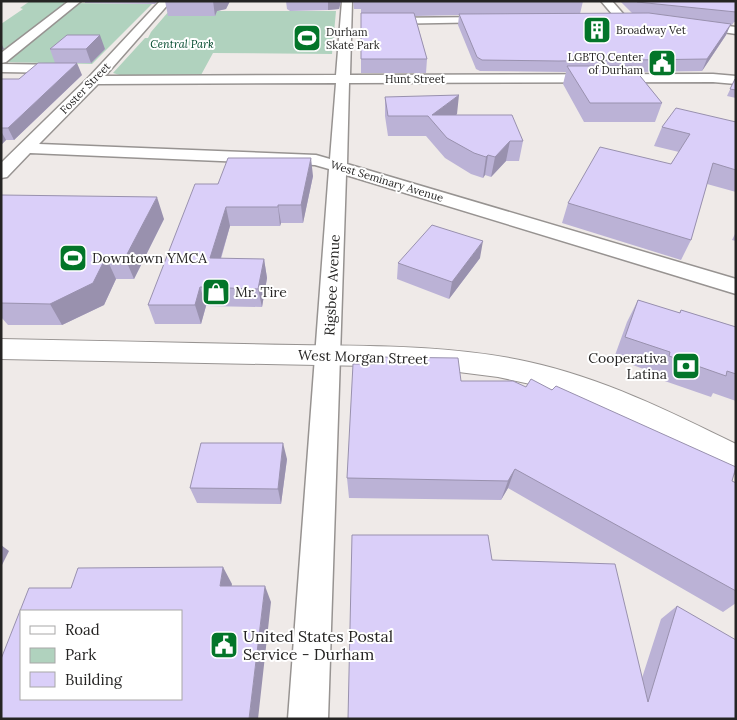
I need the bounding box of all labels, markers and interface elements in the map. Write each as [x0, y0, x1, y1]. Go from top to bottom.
building icon: Broadway Vet [582, 15, 612, 45]
sports icon: Durham Skate Park [292, 23, 322, 53]
place label: Broadway Vet [616, 23, 687, 37]
place label: Durham Skate Park [326, 25, 380, 52]
park label: Central Park [150, 37, 214, 51]
public building icon: LGBTQ Center of Durham [647, 48, 677, 78]
place label: LGBTQ Center of Durham [568, 50, 643, 77]
street label: Foster Street [57, 59, 114, 117]
street label: Hunt Street [385, 72, 446, 86]
street label: West Seminary Avenue [329, 157, 445, 205]
street label: Rigsbee Avenue [320, 233, 344, 336]
sports icon: Downtown YMCA [58, 243, 88, 273]
place label: Downtown YMCA [92, 249, 207, 267]
shop icon: Mr. Tire [201, 277, 231, 307]
place label: Mr. Tire [235, 283, 287, 301]
street label: West Morgan Street [298, 346, 429, 368]
place label: Cooperativa Latina [588, 349, 667, 383]
bank icon: Cooperativa Latina [671, 351, 701, 381]
legend [20, 610, 182, 700]
text: Road [65, 620, 100, 639]
place label: United States Postal Service - Durham [243, 626, 393, 664]
public building icon: United States Postal Service - Durham [209, 630, 239, 660]
text: Park [65, 645, 96, 664]
text: Building [65, 670, 123, 689]

